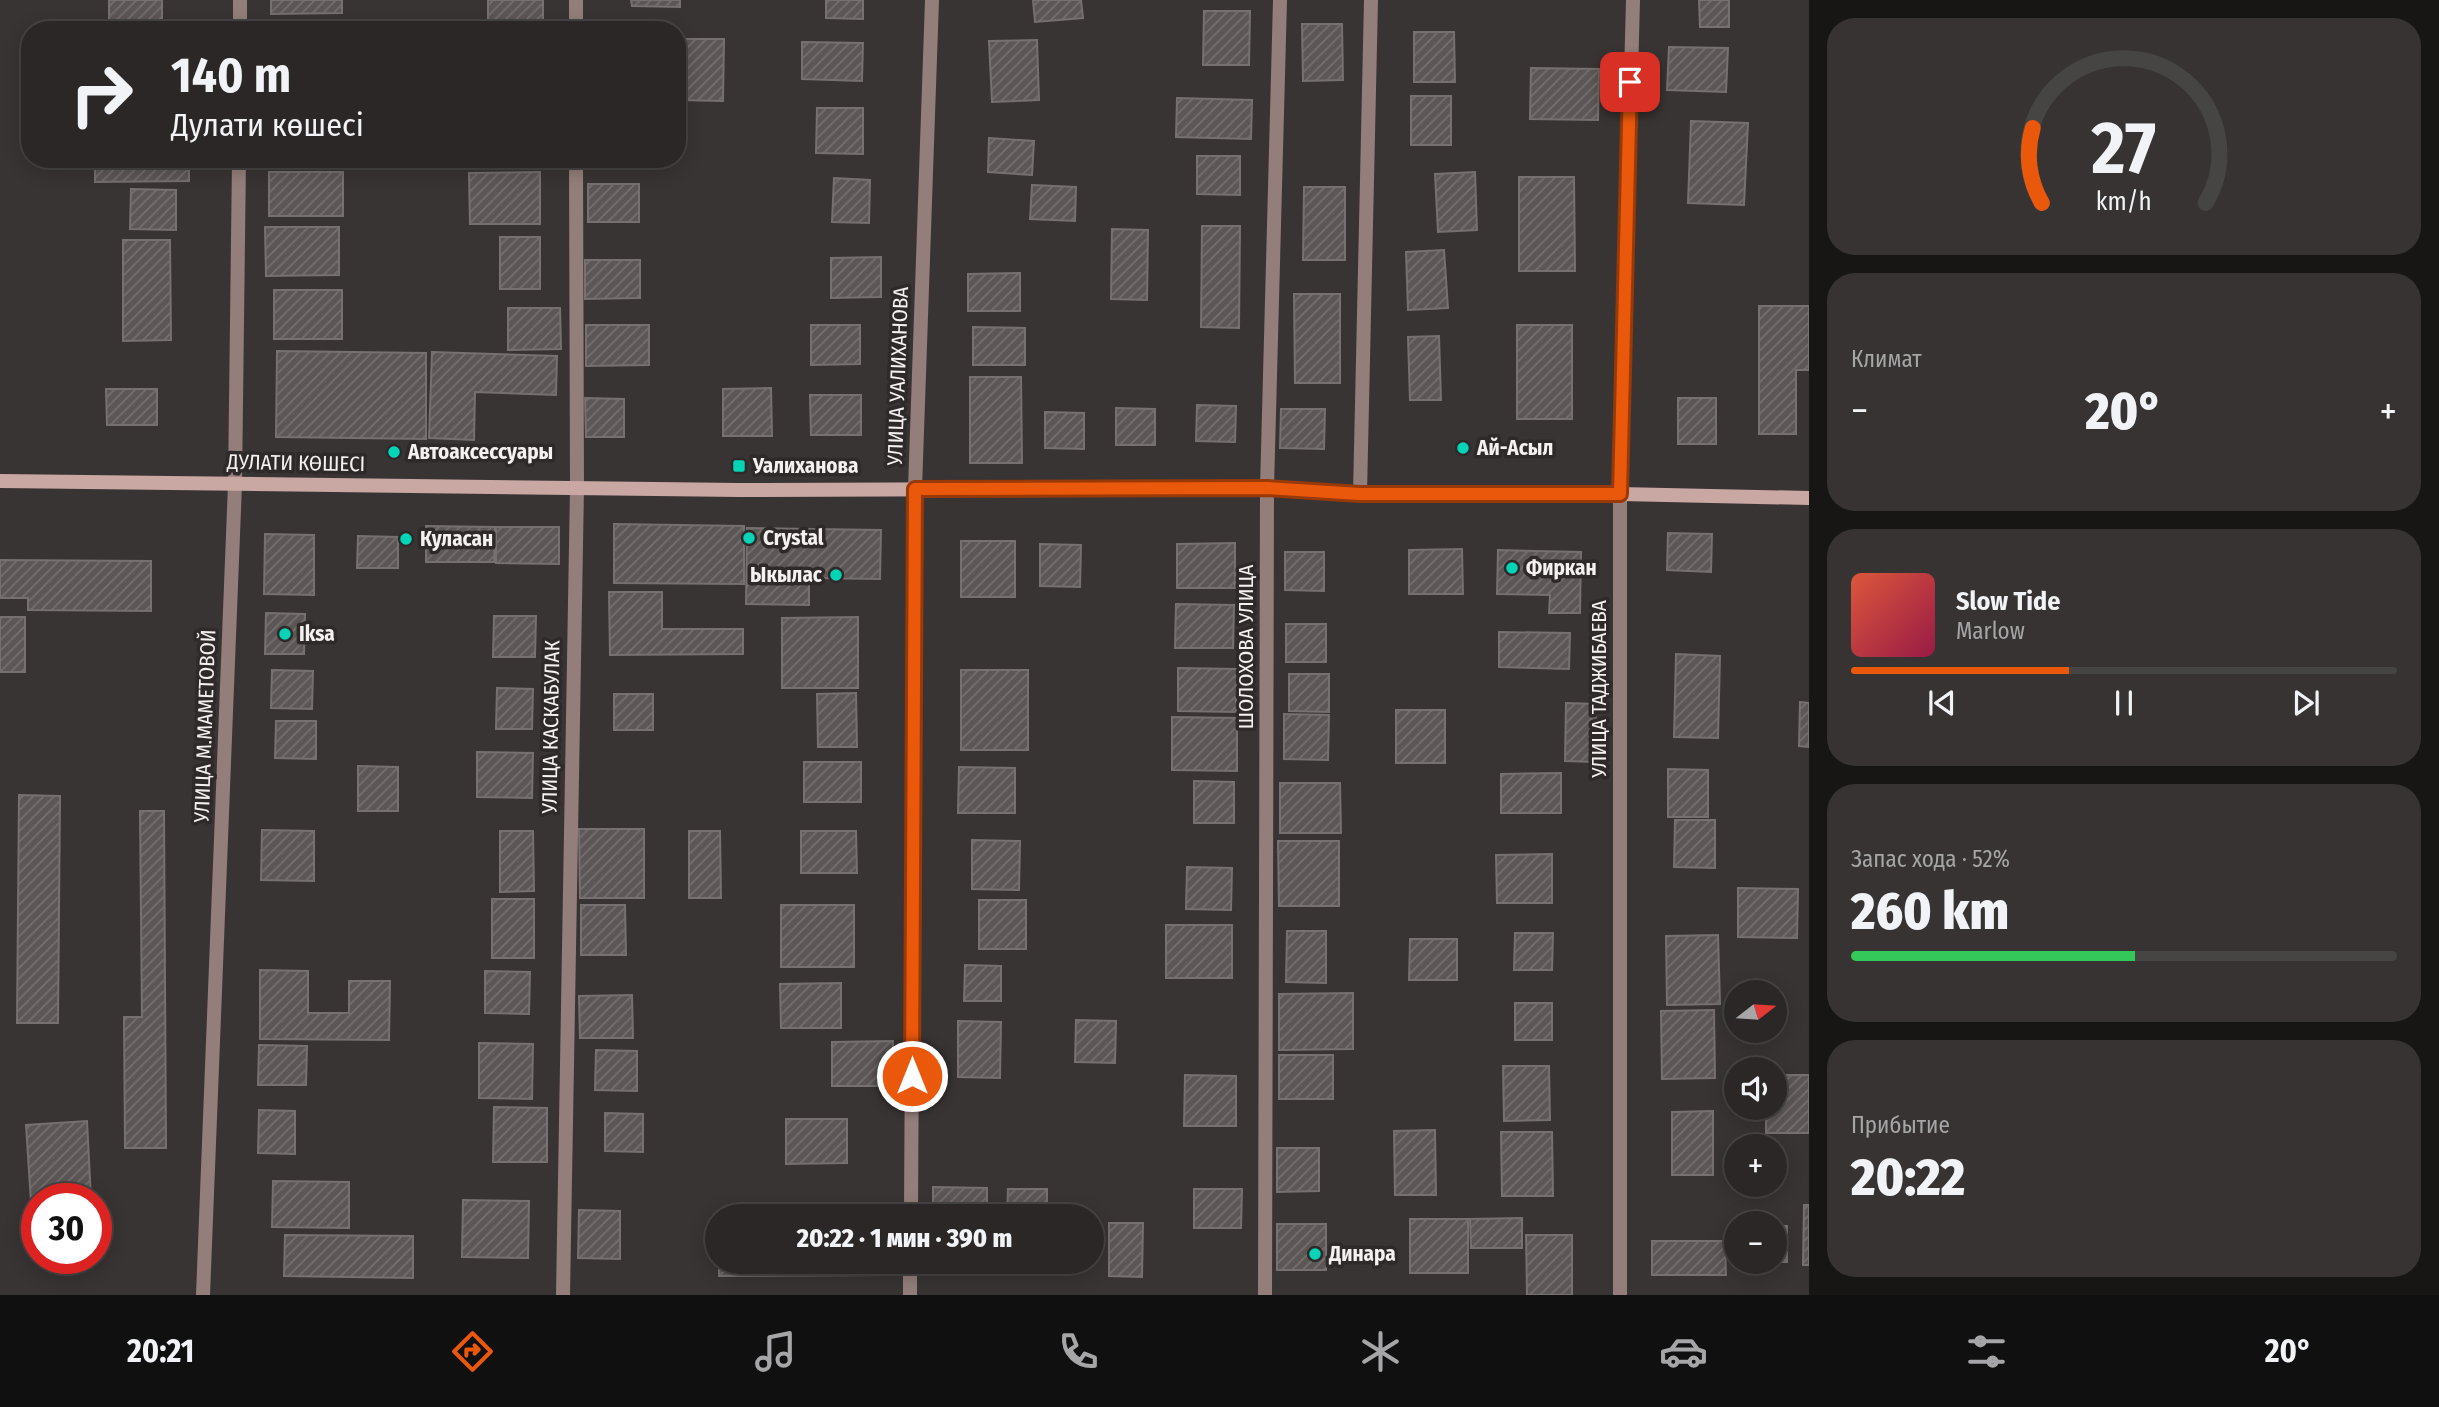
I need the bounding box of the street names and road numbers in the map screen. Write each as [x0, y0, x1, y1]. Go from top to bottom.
street label: УЛИЦА УАЛИХАНОВА [882, 286, 914, 467]
street label: ДУЛАТИ КӨШЕСІ [226, 449, 365, 477]
street label: ШОЛОХОВА УЛИЦА [1233, 565, 1259, 729]
street label: УЛИЦА ТАДЖИБАЕВА [1586, 600, 1612, 779]
street label: УЛИЦА М.МАМЕТОВОЙ [189, 629, 221, 824]
street label: УЛИЦА КАСКАБУЛАК [536, 639, 566, 815]

